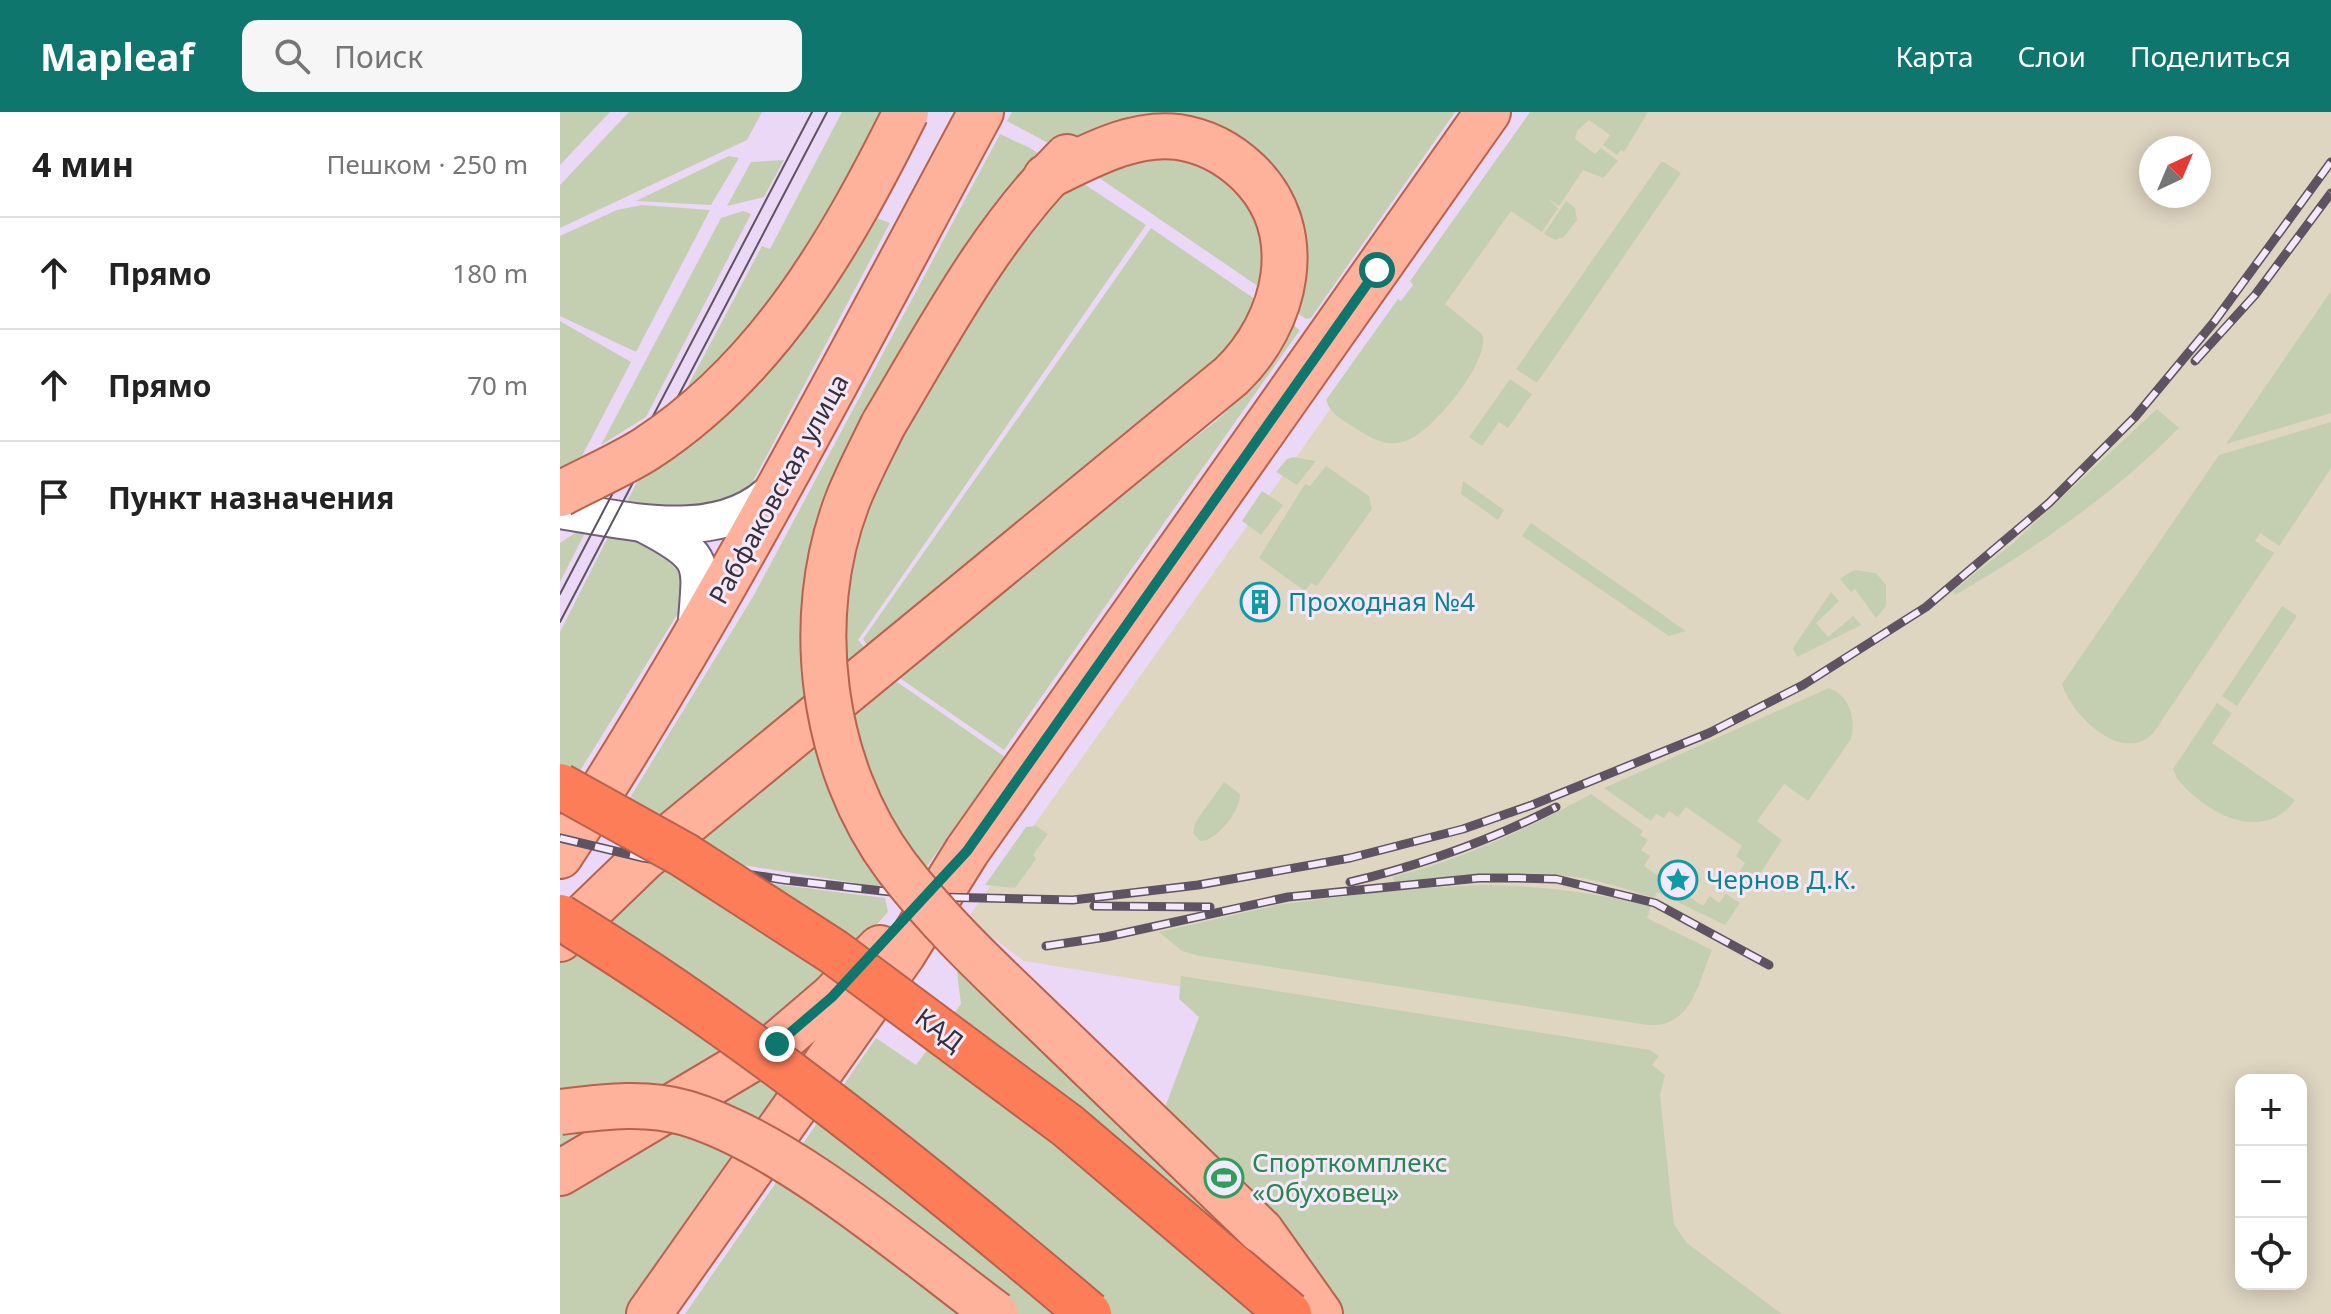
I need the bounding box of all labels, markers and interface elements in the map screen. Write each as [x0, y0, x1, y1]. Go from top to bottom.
search box [242, 20, 802, 92]
text: Mapleaf [40, 30, 194, 82]
icon: search [270, 34, 314, 78]
text: Поиск [334, 36, 423, 77]
text: Карта [1895, 37, 1974, 75]
text: Слои [2018, 37, 2086, 75]
text: Поделиться [2130, 37, 2291, 75]
north arrow [2139, 136, 2211, 208]
text: 4 мин [32, 141, 134, 187]
text: Пешком · 250 m [326, 146, 528, 182]
icon: ahead [32, 251, 76, 295]
route start [1359, 252, 1395, 288]
text: Прямо [108, 253, 212, 294]
text: 180 m [452, 255, 528, 291]
icon: ahead [32, 363, 76, 407]
text: Прямо [108, 365, 212, 406]
text: 70 m [467, 367, 528, 403]
street label: Рабфаковская улица [700, 367, 856, 610]
icon: arrive [32, 475, 76, 519]
text: Пункт назначения [108, 477, 394, 518]
building icon: Проходная №4 [1239, 581, 1281, 623]
place label: Проходная №4 [1288, 583, 1475, 619]
place icon: Чернов Д.К. [1657, 859, 1699, 901]
place label: Чернов Д.К. [1706, 861, 1856, 897]
street label: КАД [908, 999, 971, 1059]
route end [759, 1026, 795, 1062]
map controls [2235, 1074, 2307, 1290]
button: + [2235, 1074, 2307, 1146]
place label: Спорткомплекс «Обуховец» [1252, 1144, 1448, 1210]
button: − [2235, 1146, 2307, 1218]
sports icon: Спорткомплекс «Обуховец» [1203, 1157, 1245, 1199]
button: locate [2235, 1218, 2307, 1290]

